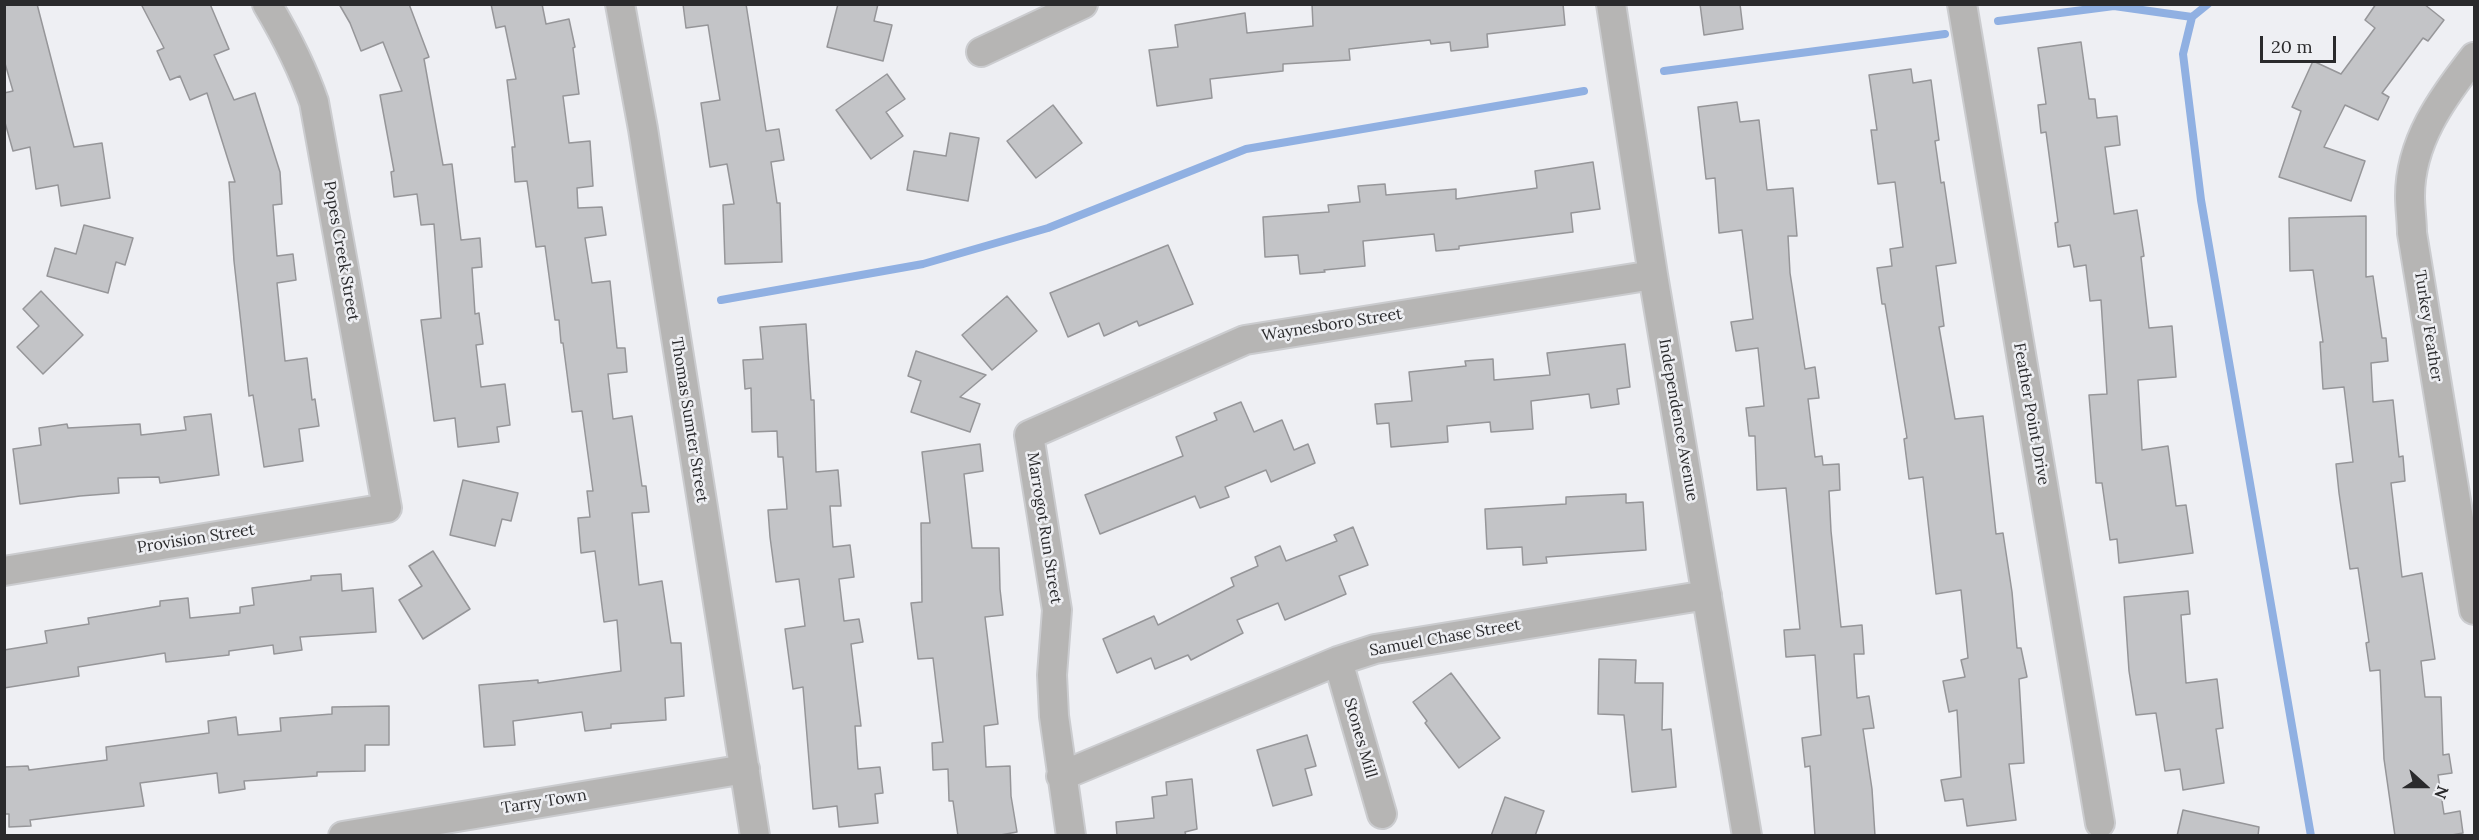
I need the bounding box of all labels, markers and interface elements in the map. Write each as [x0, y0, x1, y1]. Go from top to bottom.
scale bar [2263, 24, 2340, 62]
text: 20 m [2271, 35, 2313, 58]
street label: Popes Creek Street [319, 179, 363, 323]
street label: Turkey Feather [2410, 269, 2446, 383]
street label: Waynesboro Street [1260, 304, 1404, 346]
street label: Thomas Sumter Street [666, 336, 712, 504]
street label: Independence Avenue [1654, 337, 1702, 503]
street label: Feather Point Drive [2009, 341, 2053, 487]
street label: Marrogot Run Street [1023, 451, 1065, 605]
street label: Provision Street [136, 520, 256, 558]
street label: Samuel Chase Street [1368, 615, 1522, 661]
street label: Stones Mill [1339, 696, 1381, 780]
north arrow [2395, 756, 2455, 816]
text: N [2430, 783, 2453, 802]
street label: Tarry Town [500, 786, 588, 818]

